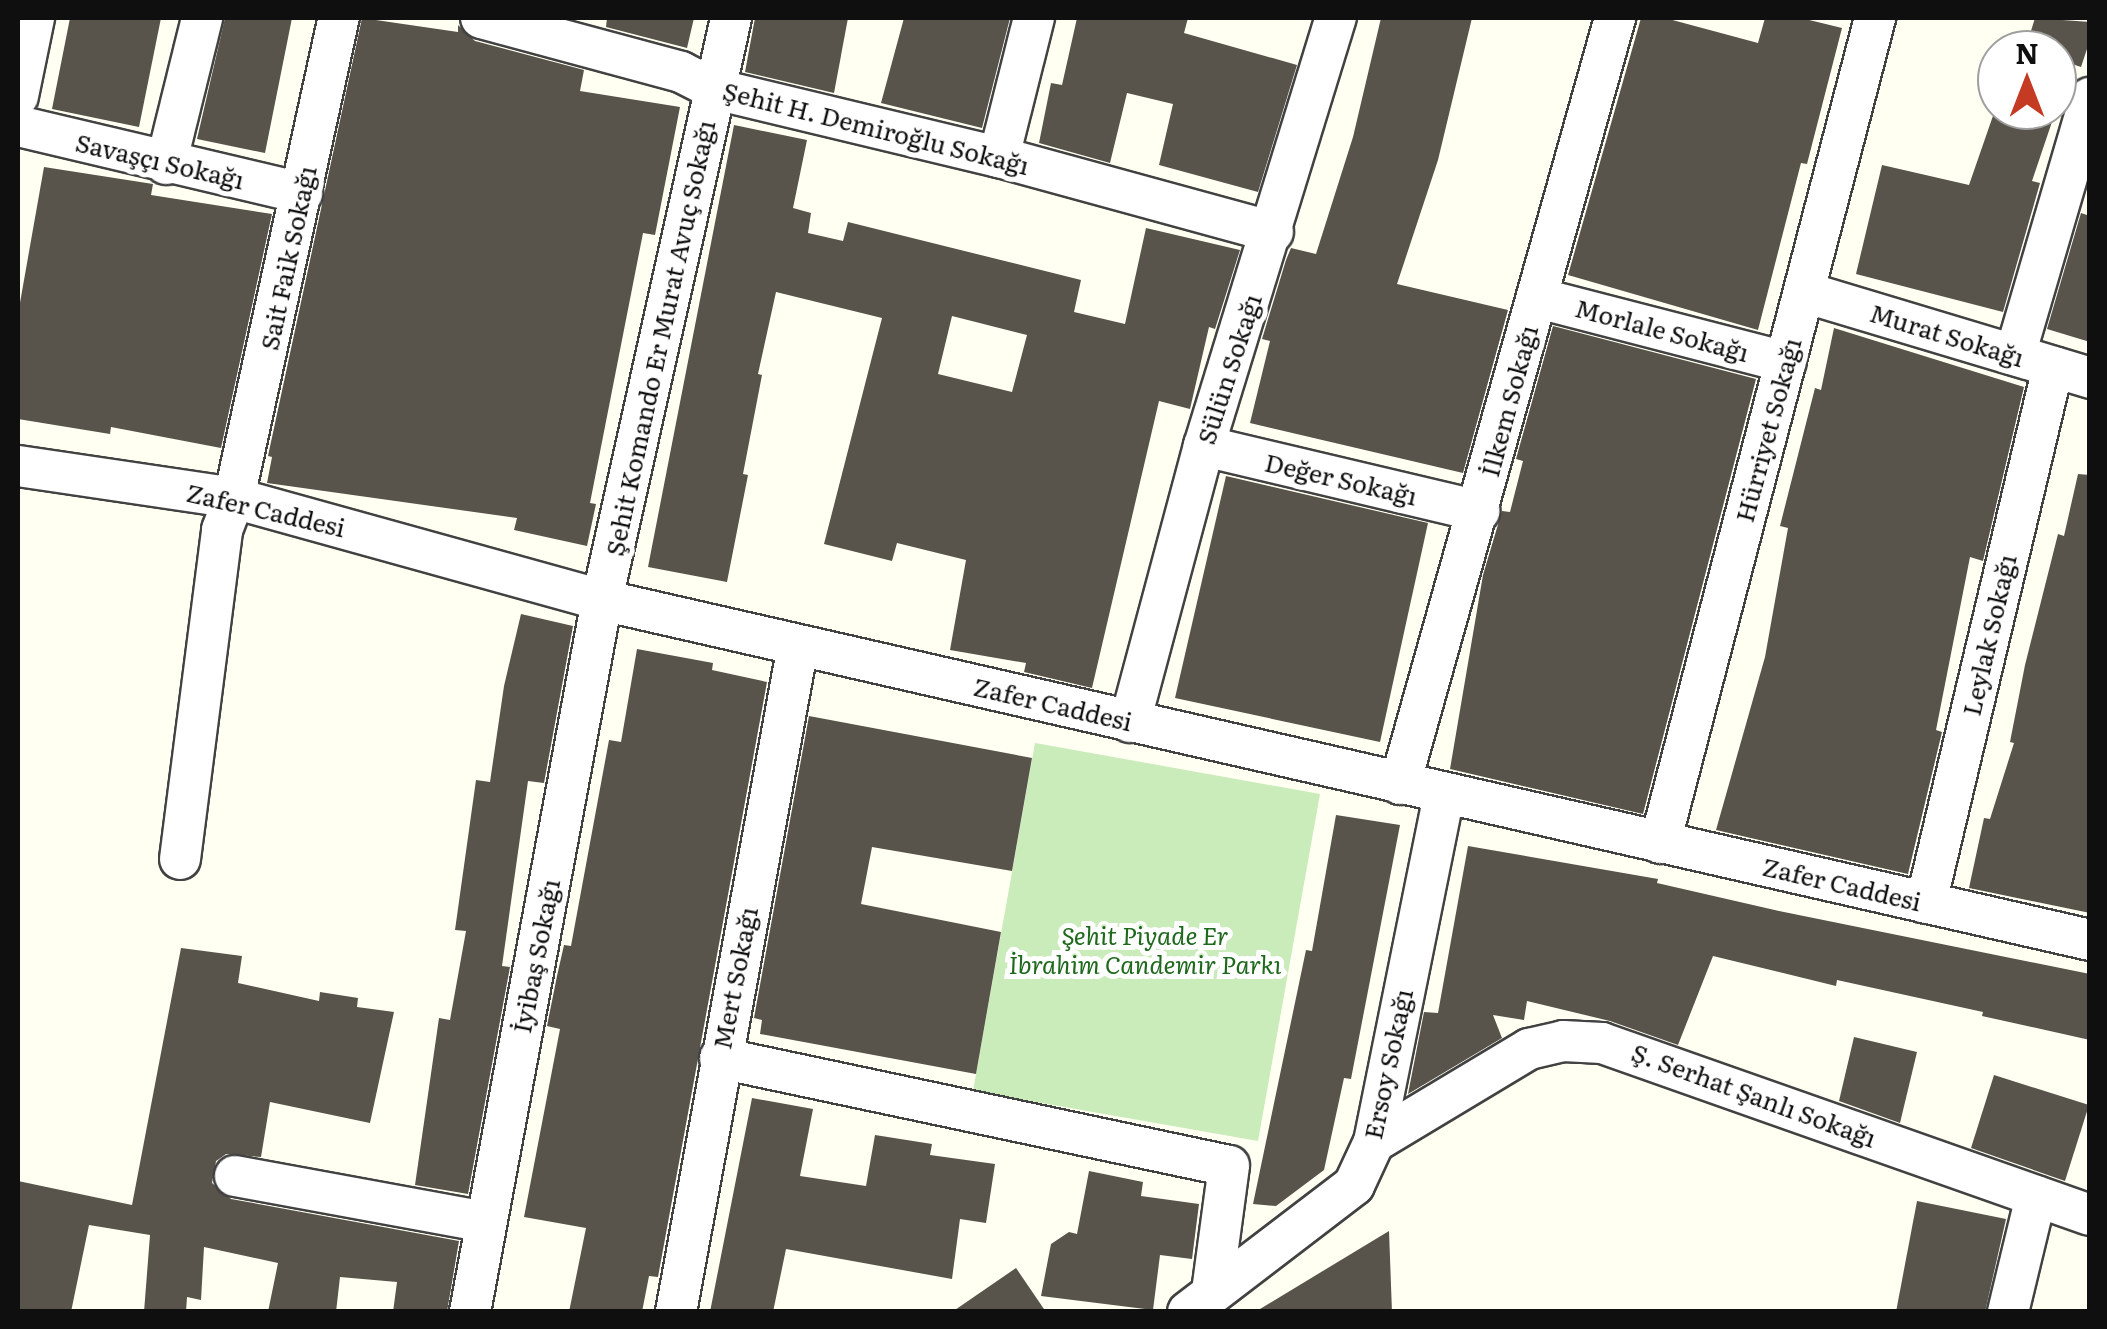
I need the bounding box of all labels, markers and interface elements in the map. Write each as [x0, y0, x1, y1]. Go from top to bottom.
north arrow [1977, 30, 2077, 130]
text: N [2015, 31, 2039, 73]
street label: Şehit H. Demiroğlu Sokağı [720, 75, 1032, 181]
street label: Şehit Komando Er Murat Avuç Sokağı [599, 117, 721, 559]
street label: Savaşçı Sokağı [73, 127, 247, 195]
street label: Sait Faik Sokağı [254, 163, 322, 353]
street label: Sülün Sokağı [1191, 290, 1267, 448]
street label: Morlale Sokağı [1572, 292, 1752, 368]
street label: Murat Sokağı [1866, 297, 2028, 373]
street label: İlkem Sokağı [1474, 322, 1544, 480]
street label: Hürriyet Sokağı [1729, 335, 1807, 525]
street label: Değer Sokağı [1262, 447, 1420, 511]
street label: Zafer Caddesi [184, 477, 348, 543]
street label: Leylak Sokağı [1956, 552, 2022, 718]
street label: Zafer Caddesi [971, 671, 1135, 737]
street label: Zafer Caddesi [1760, 851, 1924, 917]
street label: İyibaş Sokağı [506, 876, 566, 1036]
street label: Mert Sokağı [706, 904, 764, 1052]
park label: Şehit Piyade Er İbrahim Candemir Parkı [1009, 921, 1281, 980]
street label: Ersoy Sokağı [1357, 986, 1419, 1142]
street label: Ş. Serhat Şanlı Sokağı [1628, 1037, 1880, 1153]

